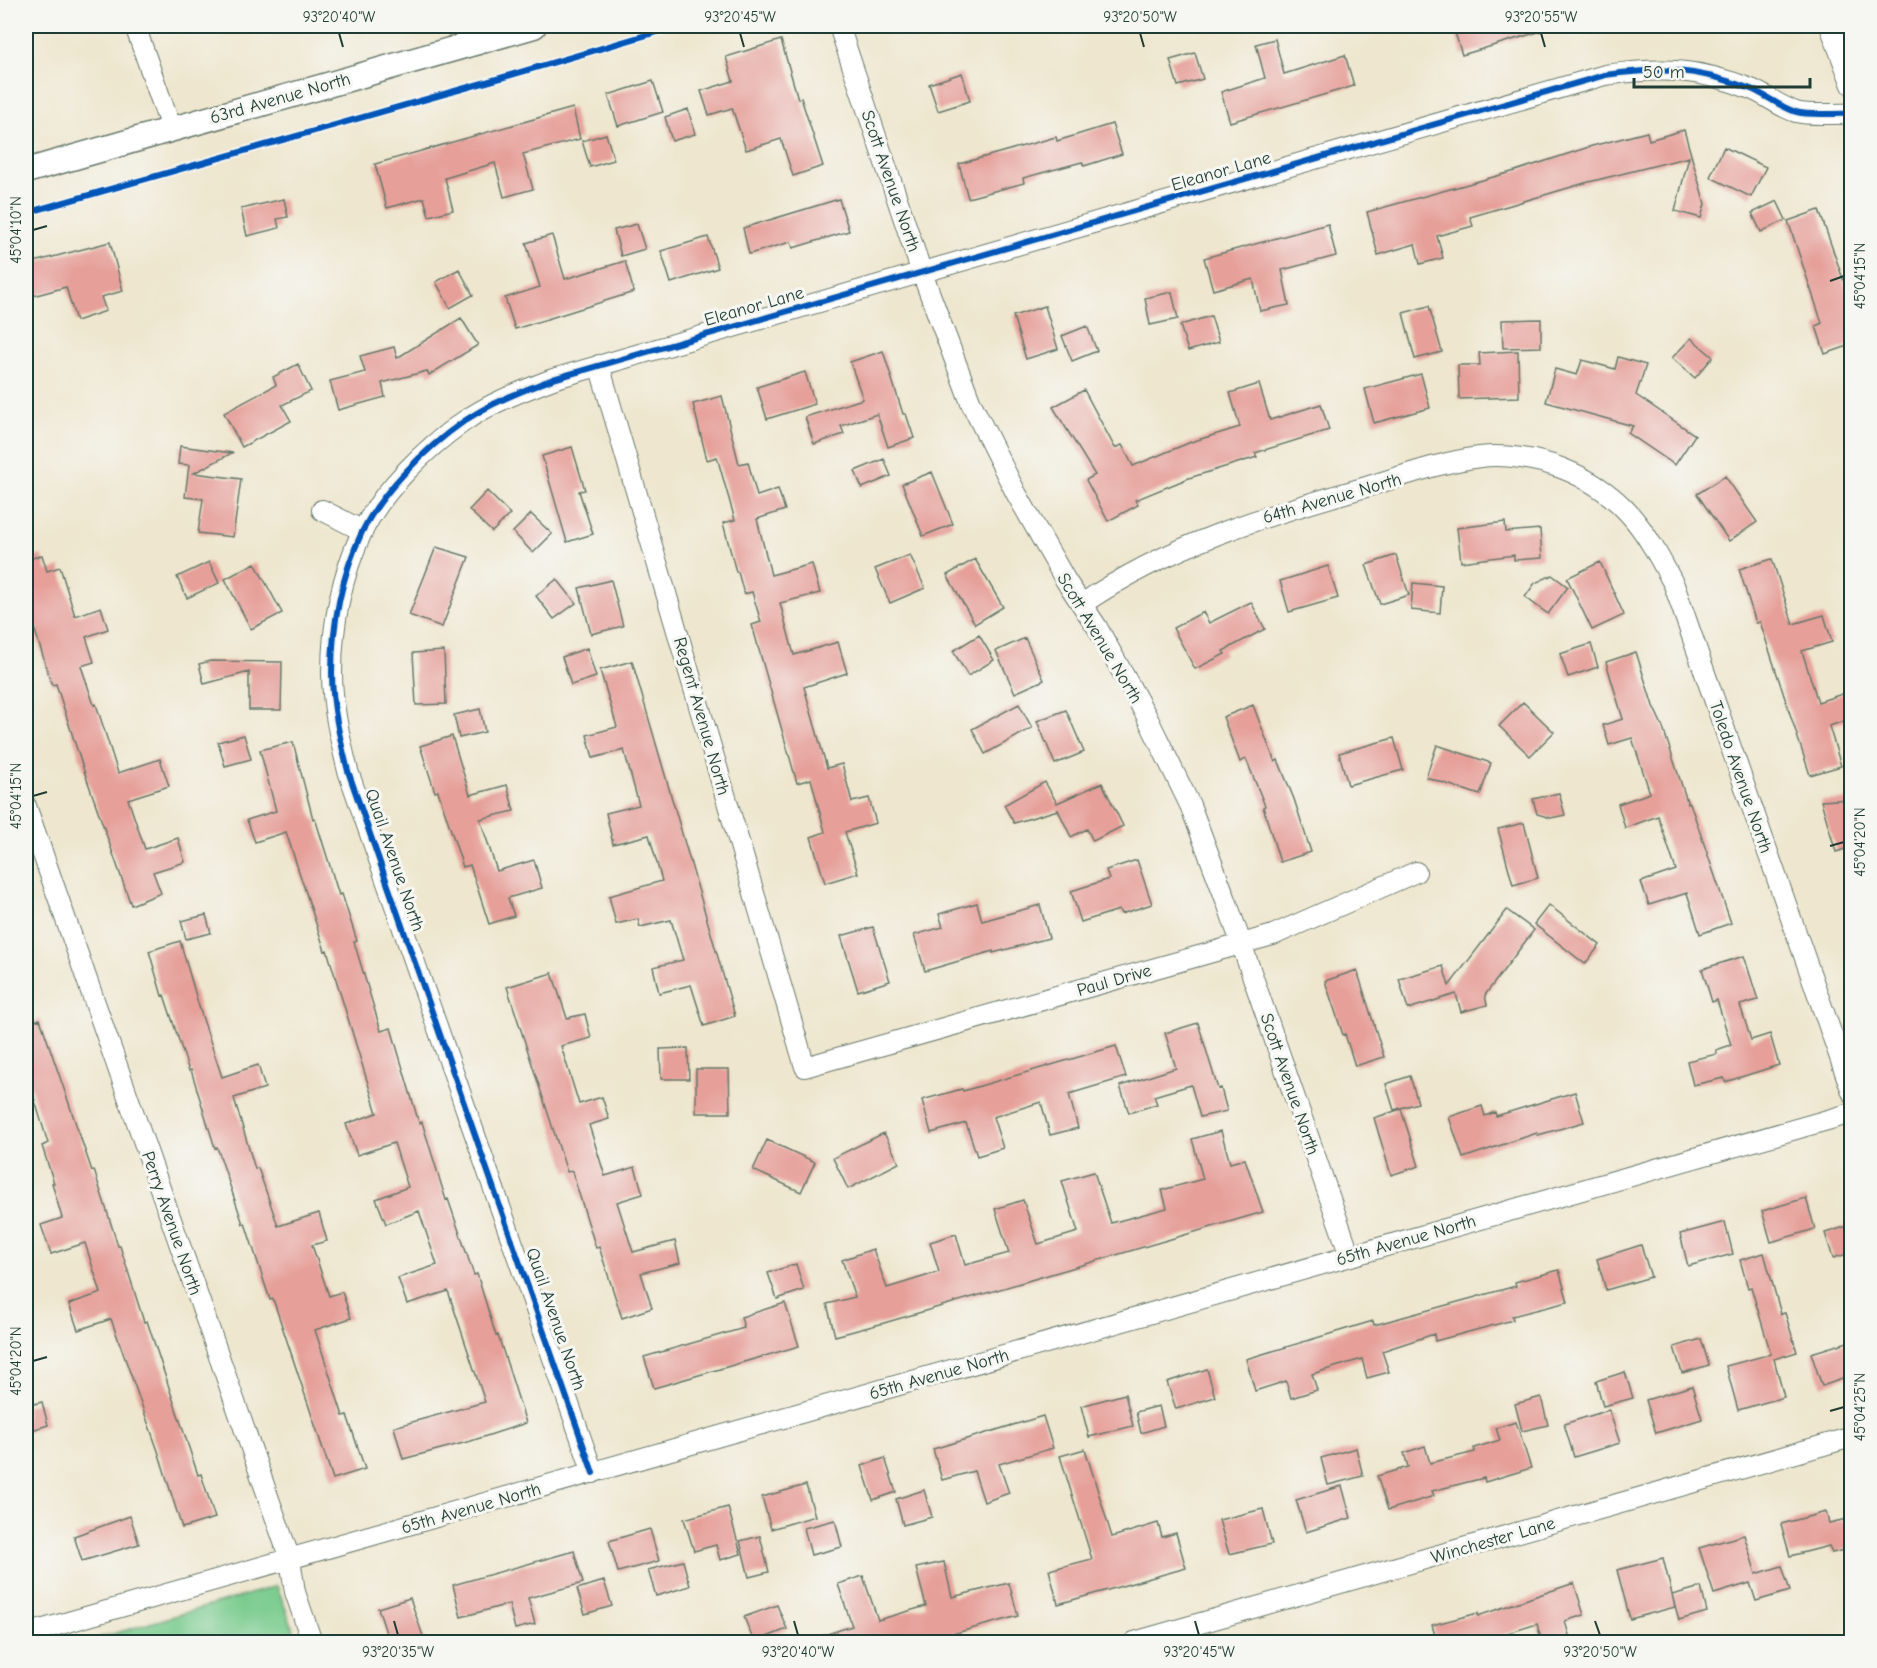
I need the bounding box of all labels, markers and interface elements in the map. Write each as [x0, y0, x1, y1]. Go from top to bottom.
text: 93°20'40"W [303, 8, 375, 26]
text: 93°20'45"W [704, 8, 776, 26]
text: 93°20'50"W [1103, 8, 1177, 26]
text: 93°20'55"W [1505, 8, 1577, 26]
scale bar [1634, 51, 1810, 89]
text: 50 m [1643, 62, 1685, 83]
street label: 63rd Avenue North [207, 68, 353, 129]
street label: Scott Avenue North [856, 108, 925, 255]
street label: Eleanor Lane [1169, 147, 1273, 196]
text: 45°04'10"N [7, 196, 25, 264]
text: 45°04'15"N [1851, 243, 1869, 309]
street label: Eleanor Lane [702, 282, 806, 331]
street label: 64th Avenue North [1260, 469, 1404, 528]
street label: Scott Avenue North [1052, 569, 1147, 707]
street label: Regent Avenue North [669, 635, 734, 798]
street label: Toledo Avenue North [1705, 698, 1776, 856]
text: 45°04'15"N [7, 763, 25, 829]
street label: Quail Avenue North [360, 786, 429, 934]
text: 45°04'20"N [1851, 807, 1869, 877]
street label: Paul Drive [1074, 960, 1154, 1001]
street label: Scott Avenue North [1255, 1011, 1324, 1158]
street label: Perry Avenue North [137, 1148, 206, 1298]
street label: 65th Avenue North [1334, 1210, 1478, 1270]
street label: Quail Avenue North [521, 1245, 590, 1393]
text: 45°04'20"N [7, 1326, 25, 1396]
street label: 65th Avenue North [867, 1344, 1011, 1404]
text: 45°04'25"N [1851, 1373, 1869, 1441]
street label: 65th Avenue North [399, 1478, 543, 1538]
street label: Winchester Lane [1429, 1513, 1558, 1568]
text: 93°20'35"W [362, 1643, 434, 1661]
text: 93°20'40"W [762, 1643, 834, 1661]
text: 93°20'45"W [1163, 1643, 1235, 1661]
text: 93°20'50"W [1563, 1643, 1637, 1661]

